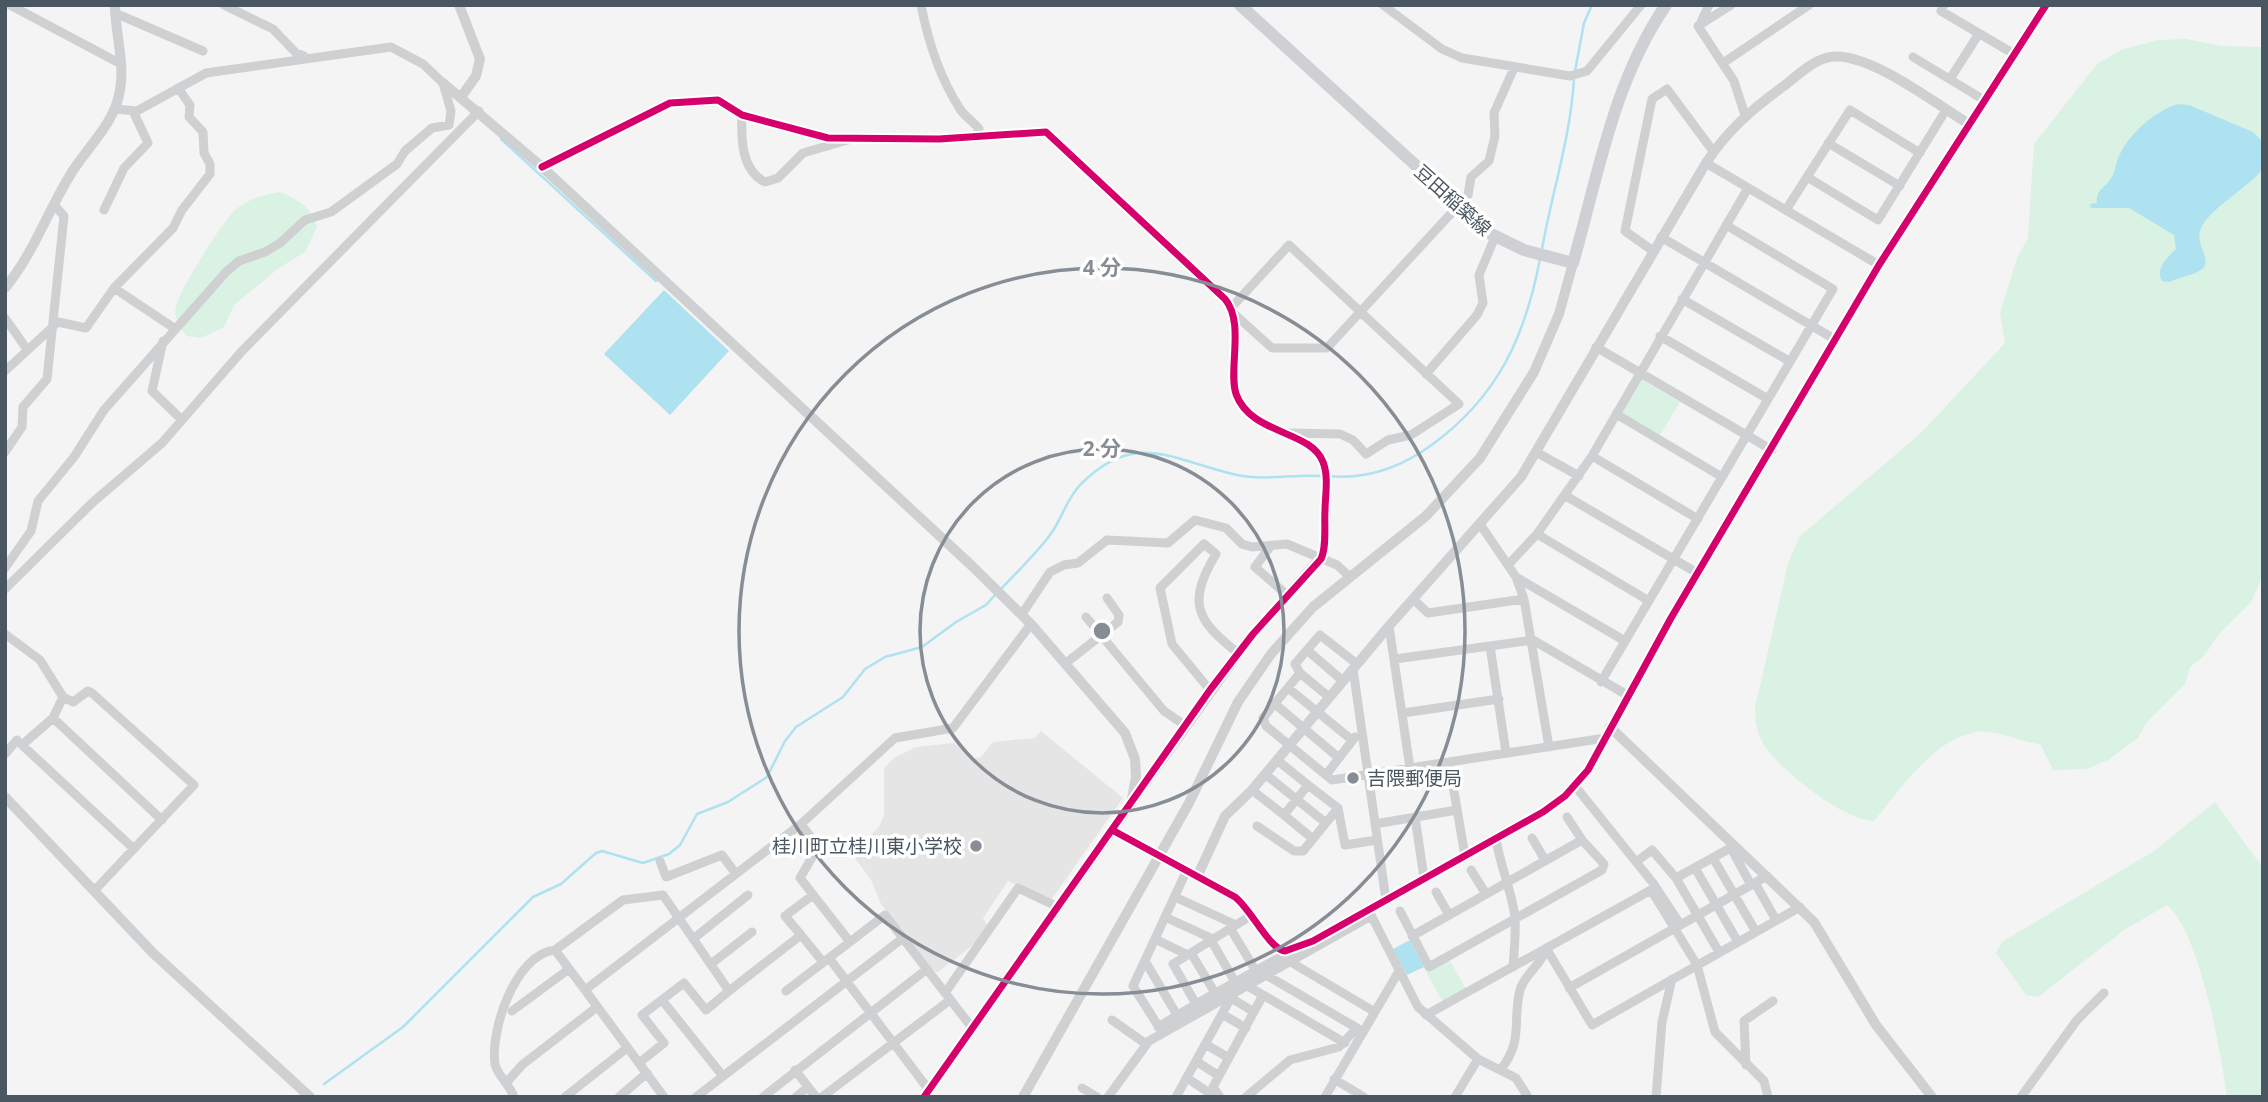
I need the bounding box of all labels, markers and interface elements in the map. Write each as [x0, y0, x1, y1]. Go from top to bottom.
street label: 豆田稲築線 [1409, 159, 1497, 241]
text: 4 分 [1083, 253, 1121, 281]
text: 2 分 [1083, 434, 1121, 462]
centre of rings [1090, 619, 1114, 643]
place label: 吉隈郵便局 [1367, 765, 1462, 791]
marker: 吉隈郵便局 [1345, 770, 1361, 786]
place label: 桂川町立桂川東小学校 [772, 833, 962, 859]
marker: 桂川町立桂川東小学校 [968, 838, 984, 854]

